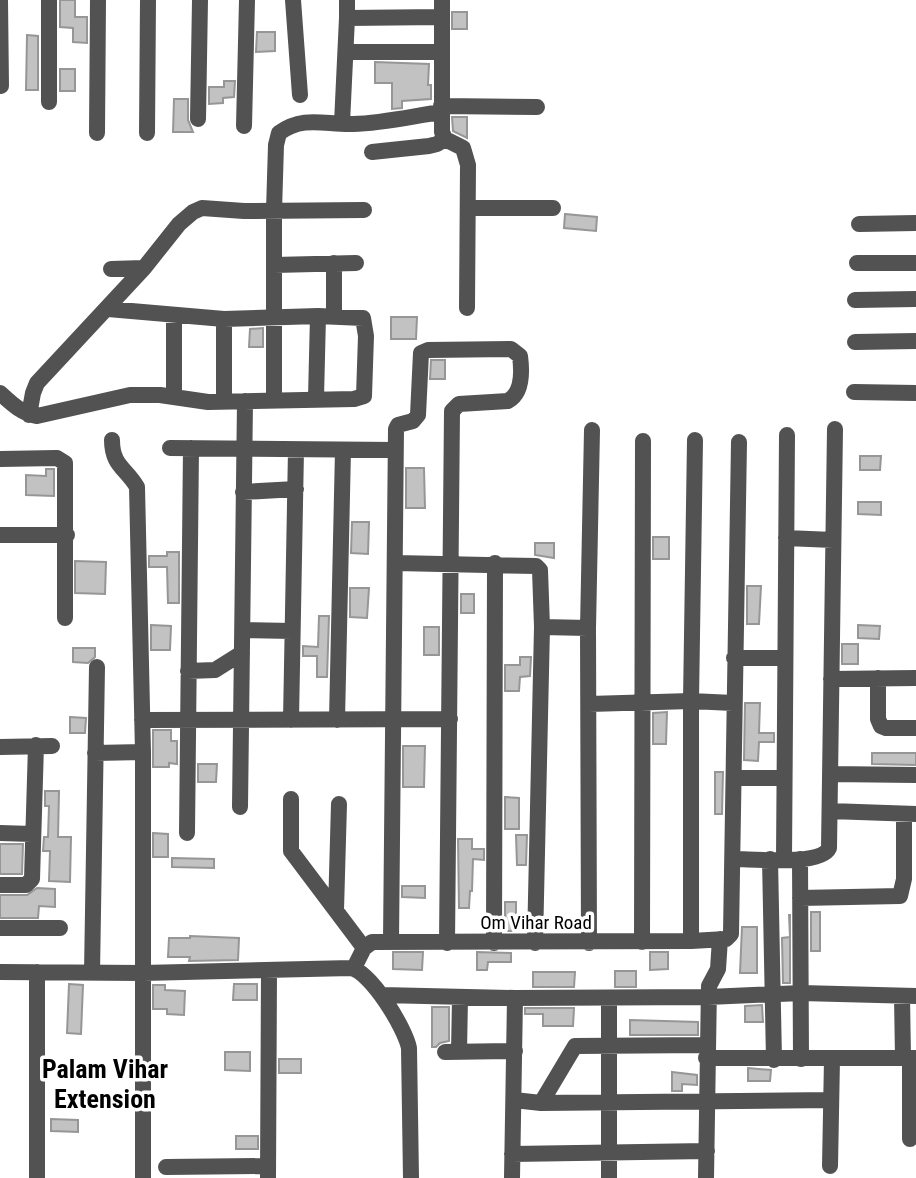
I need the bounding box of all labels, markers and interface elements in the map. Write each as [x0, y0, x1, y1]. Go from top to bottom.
street label: Om Vihar Road [480, 911, 592, 934]
district label: Palam Vihar Extension [42, 1054, 168, 1114]

